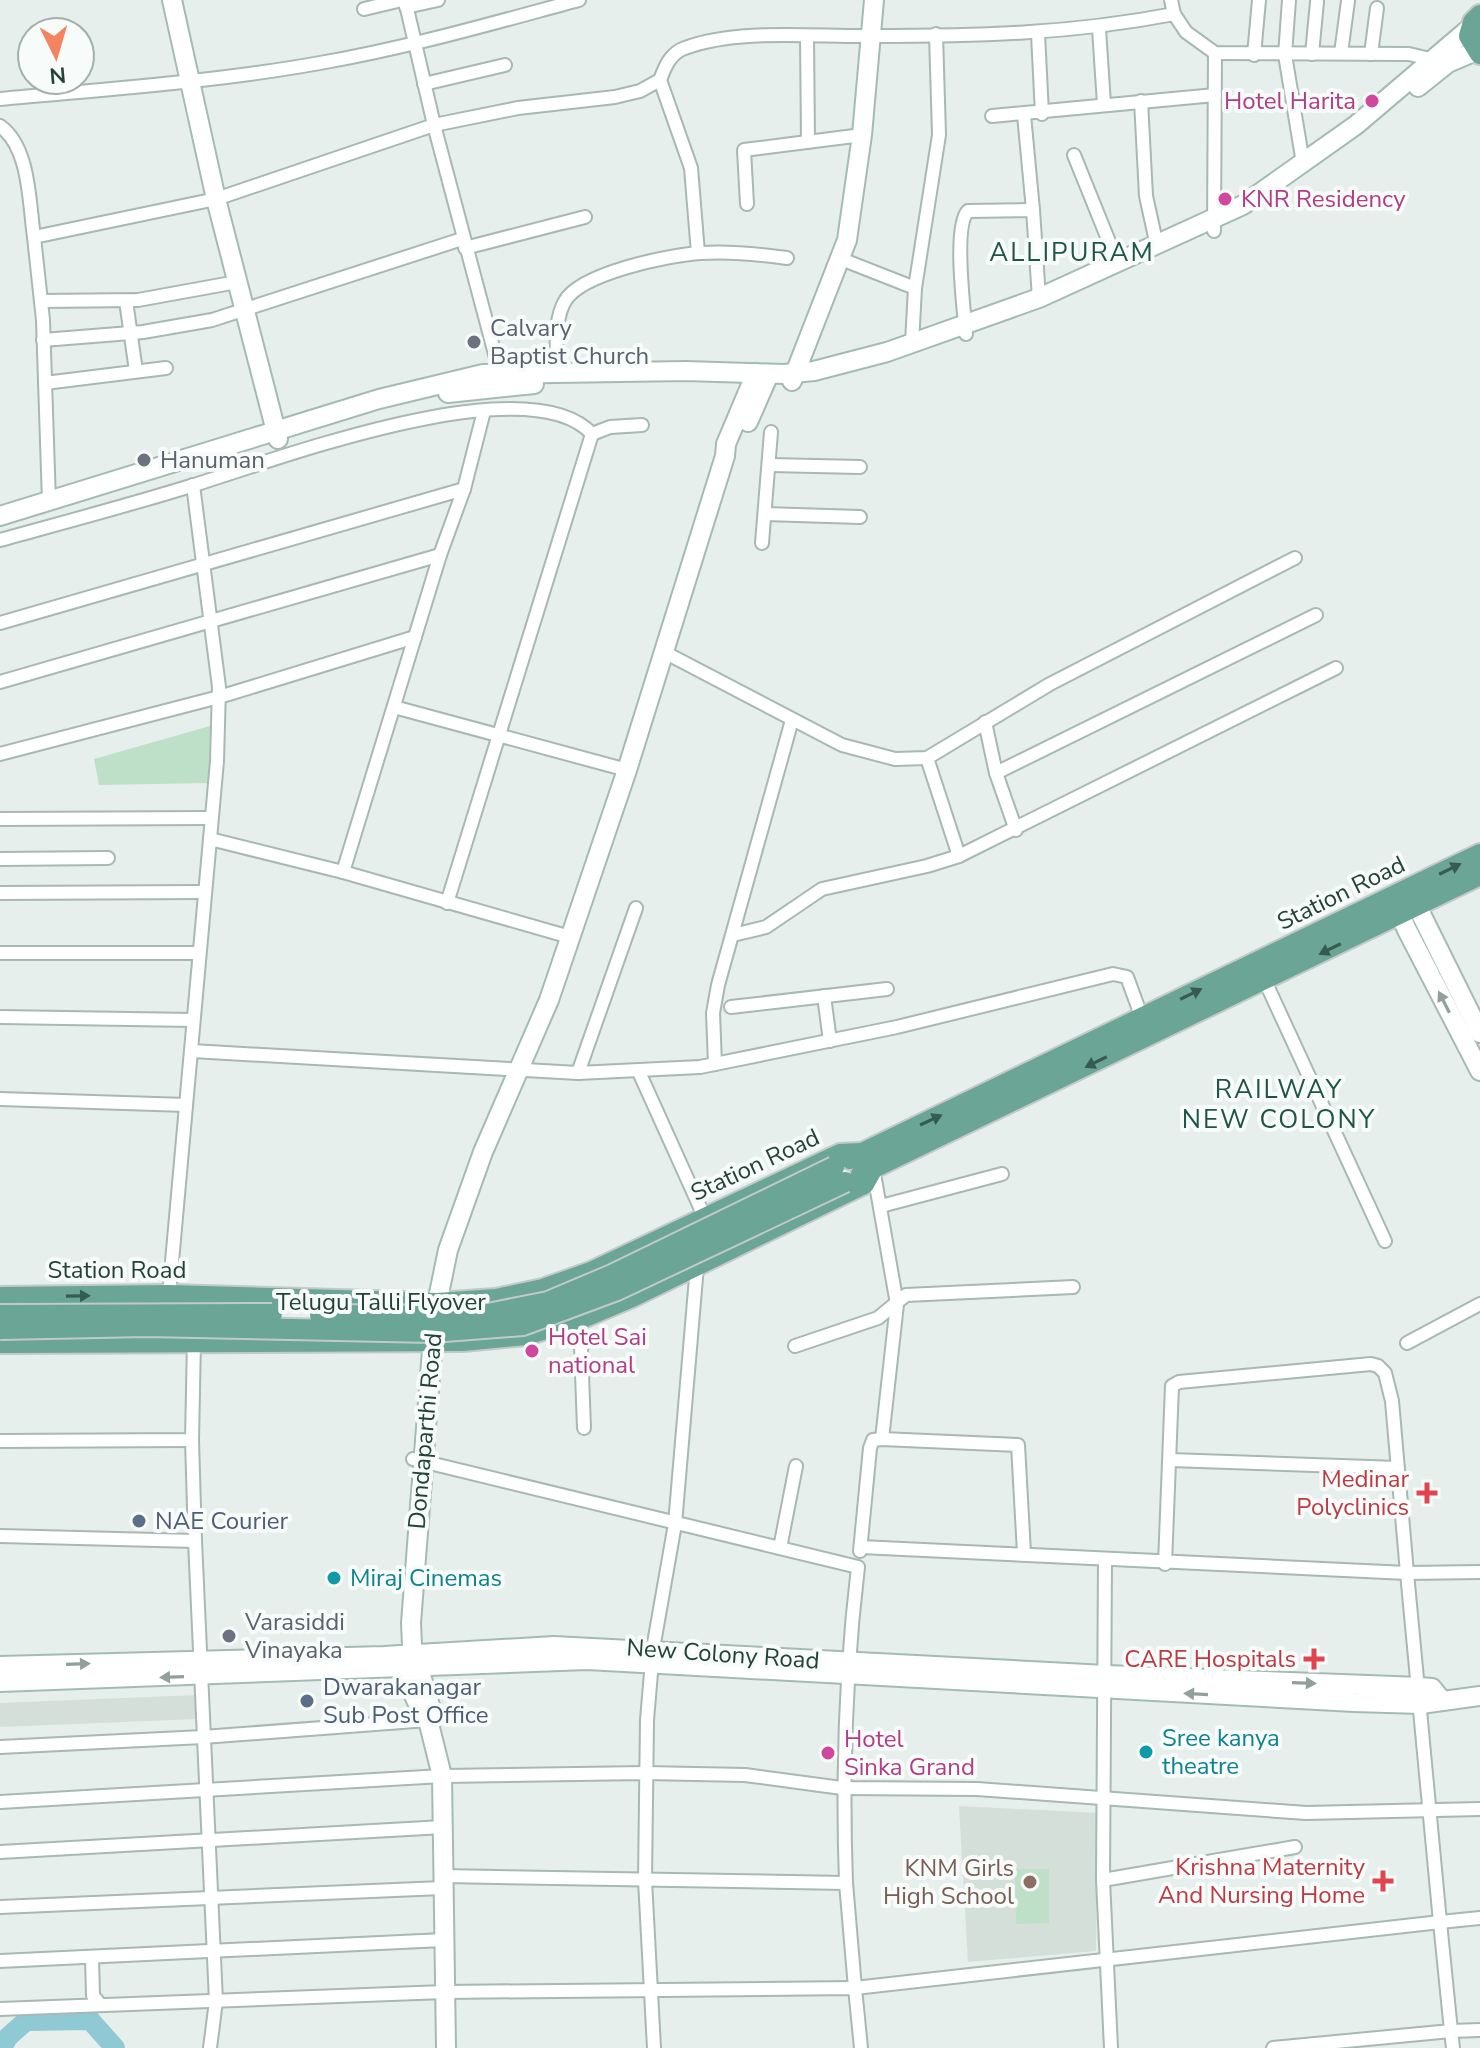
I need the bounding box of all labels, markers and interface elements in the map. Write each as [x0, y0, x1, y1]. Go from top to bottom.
north arrow [16, 16, 96, 96]
text: N [48, 59, 67, 91]
place label: Hotel Harita [1224, 85, 1356, 117]
marker: Hotel Harita [1363, 92, 1381, 110]
place label: KNR Residency [1241, 183, 1406, 215]
marker: KNR Residency [1216, 190, 1234, 208]
district label: ALLIPURAM [989, 235, 1155, 270]
place label: Calvary Baptist Church [490, 312, 649, 372]
marker: Calvary Baptist Church [465, 333, 483, 351]
place label: Hanuman [160, 444, 265, 476]
marker: Hanuman [135, 451, 153, 469]
street label: Station Road [1272, 848, 1410, 938]
one-way arrow [1438, 862, 1462, 876]
one-way arrow [1318, 942, 1341, 956]
one-way arrow [1179, 987, 1202, 1001]
one-way arrow [1438, 990, 1451, 1013]
one-way arrow [1084, 1056, 1107, 1069]
district label: RAILWAY NEW COLONY [1182, 1072, 1376, 1137]
one-way arrow [920, 1113, 943, 1127]
street label: Station Road [685, 1121, 825, 1209]
street label: Station Road [48, 1254, 186, 1286]
street label: Telugu Talli Flyover [276, 1286, 486, 1318]
one-way arrow [66, 1290, 91, 1302]
place label: Hotel Sai national [548, 1321, 647, 1381]
street label: Dondaparthi Road [400, 1331, 450, 1531]
marker: Hotel Sai national [523, 1342, 541, 1360]
place label: Medinar Polyclinics [1296, 1463, 1409, 1523]
marker: Medinar Polyclinics [1416, 1482, 1438, 1504]
place label: NAE Courier [155, 1505, 288, 1537]
marker: NAE Courier [130, 1512, 148, 1530]
place label: Miraj Cinemas [350, 1562, 502, 1594]
marker: Miraj Cinemas [325, 1569, 343, 1587]
place label: Varasiddi Vinayaka [244, 1606, 345, 1666]
marker: Varasiddi Vinayaka [220, 1627, 238, 1645]
street label: New Colony Road [625, 1631, 821, 1677]
place label: CARE Hospitals [1124, 1643, 1296, 1675]
marker: CARE Hospitals [1303, 1648, 1325, 1670]
one-way arrow [66, 1658, 91, 1671]
one-way arrow [159, 1671, 184, 1684]
place label: Dwarakanagar Sub Post Office [323, 1671, 488, 1731]
one-way arrow [1291, 1677, 1317, 1690]
one-way arrow [1183, 1687, 1208, 1700]
marker: Dwarakanagar Sub Post Office [298, 1692, 316, 1710]
place label: Sree kanya theatre [1162, 1722, 1280, 1782]
place label: Hotel Sinka Grand [844, 1723, 975, 1783]
marker: Sree kanya theatre [1137, 1743, 1155, 1761]
marker: Hotel Sinka Grand [819, 1744, 837, 1762]
place label: Krishna Maternity And Nursing Home [1158, 1851, 1366, 1911]
place label: KNM Girls High School [883, 1852, 1014, 1912]
marker: Krishna Maternity And Nursing Home [1372, 1870, 1394, 1892]
marker: KNM Girls High School [1021, 1873, 1039, 1891]

